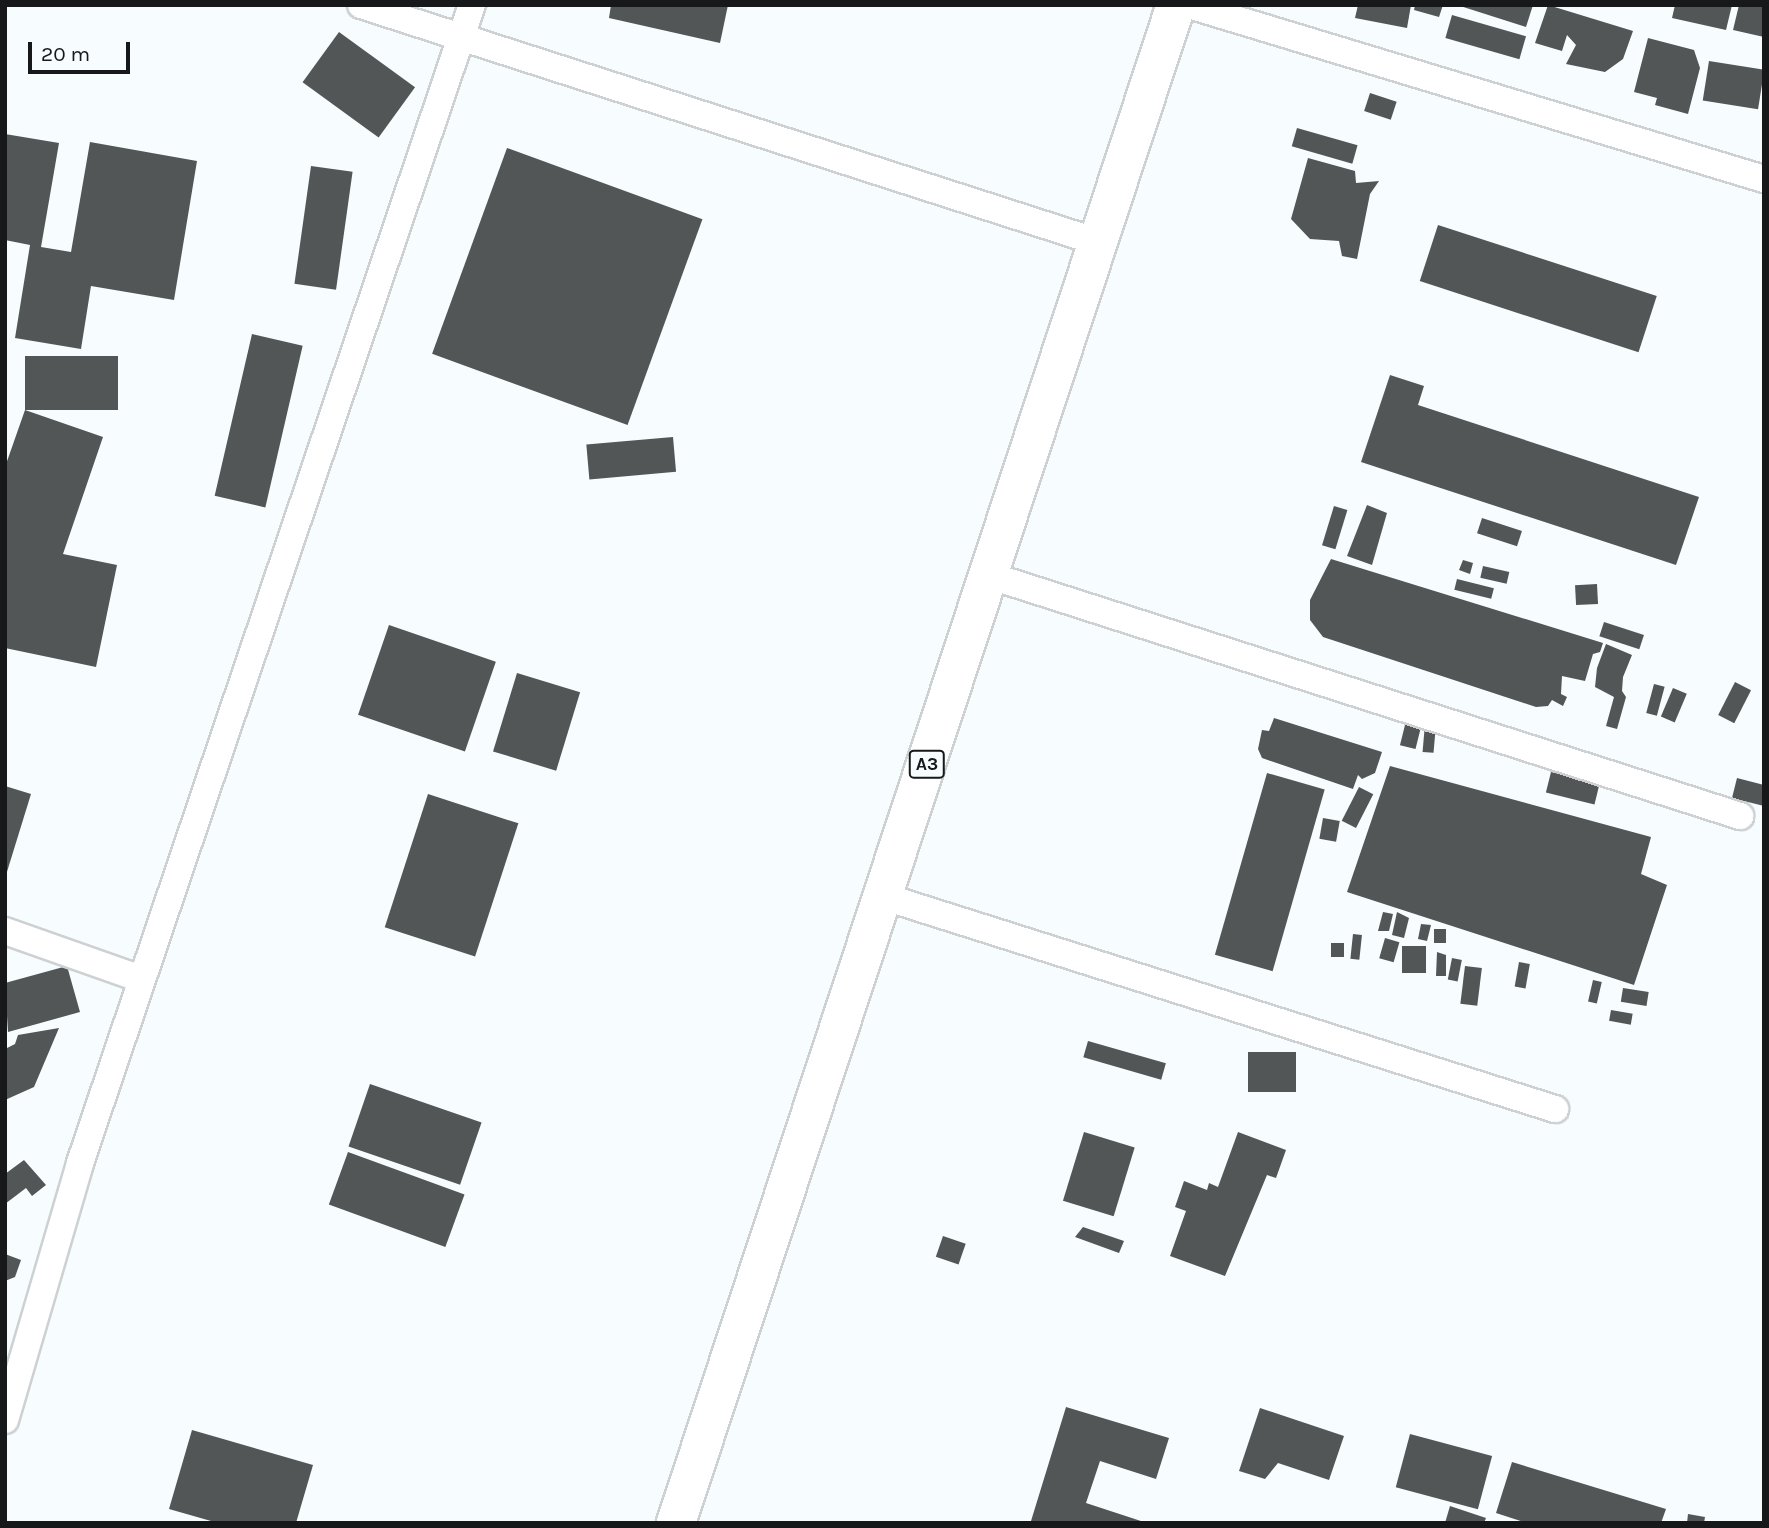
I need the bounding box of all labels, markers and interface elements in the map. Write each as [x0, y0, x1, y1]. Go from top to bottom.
scale bar [32, 28, 133, 72]
text: 20 m [41, 42, 90, 66]
road number: A3 [908, 750, 946, 778]

